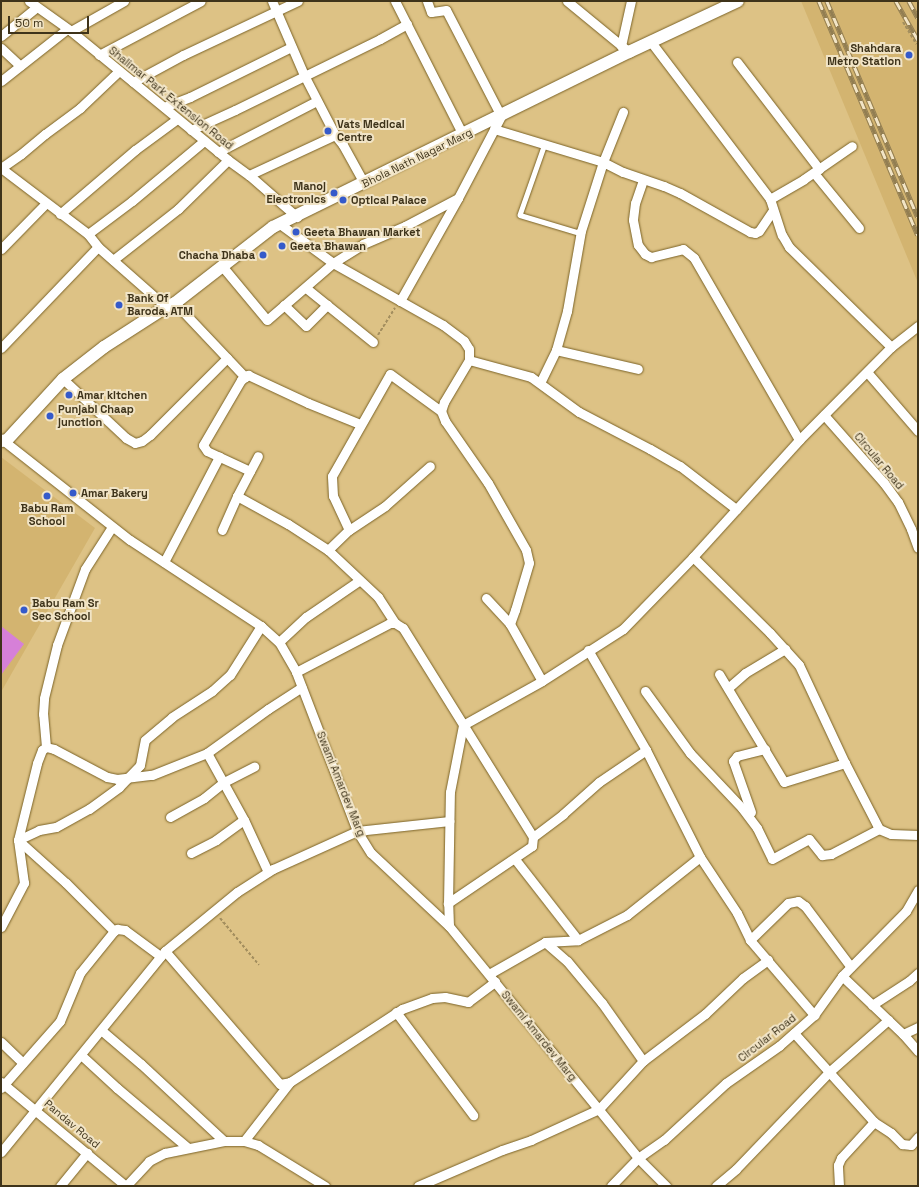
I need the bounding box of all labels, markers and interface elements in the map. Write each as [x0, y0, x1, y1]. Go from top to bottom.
scale bar [10, 8, 91, 34]
text: 50 m [15, 15, 43, 31]
place label: Shahdara Metro Station [827, 42, 901, 68]
street label: Shalimar Park Extension Road [106, 44, 236, 152]
marker: Shahdara Metro Station [904, 50, 914, 60]
place label: Vats Medical Centre [337, 118, 405, 144]
marker: Vats Medical Centre [322, 125, 334, 137]
street label: Bhola Nath Nagar Marg [360, 125, 474, 191]
place label: Manoj Electronics [267, 180, 326, 206]
marker: Manoj Electronics [329, 188, 339, 198]
place label: Optical Palace [351, 193, 427, 207]
marker: Optical Palace [338, 195, 348, 205]
place label: Geeta Bhawan Market [304, 225, 420, 239]
marker: Geeta Bhawan Market [291, 227, 301, 237]
place label: Geeta Bhawan [290, 239, 366, 253]
marker: Geeta Bhawan [277, 241, 287, 251]
place label: Chacha Dhaba [179, 248, 255, 262]
marker: Chacha Dhaba [258, 250, 268, 260]
place label: Bank Of Baroda, ATM [127, 292, 193, 318]
marker: Bank Of Baroda, ATM [114, 300, 124, 310]
place label: Amar kitchen [77, 388, 147, 402]
marker: Amar kitchen [64, 390, 74, 400]
place label: Punjabi Chaap junction [58, 403, 134, 429]
marker: Punjabi Chaap junction [45, 411, 55, 421]
street label: Circular Road [851, 430, 907, 492]
place label: Amar Bakery [81, 486, 148, 500]
marker: Amar Bakery [68, 488, 78, 498]
marker: Babu Ram School [42, 491, 52, 501]
place label: Babu Ram School [21, 502, 73, 528]
place label: Babu Ram Sr Sec School [32, 597, 99, 623]
marker: Babu Ram Sr Sec School [19, 605, 29, 615]
street label: Swami Amardev Marg [314, 729, 368, 839]
street label: Swami Amardev Marg [498, 988, 580, 1084]
street label: Circular Road [735, 1011, 799, 1065]
street label: Pandav Road [42, 1097, 102, 1151]

